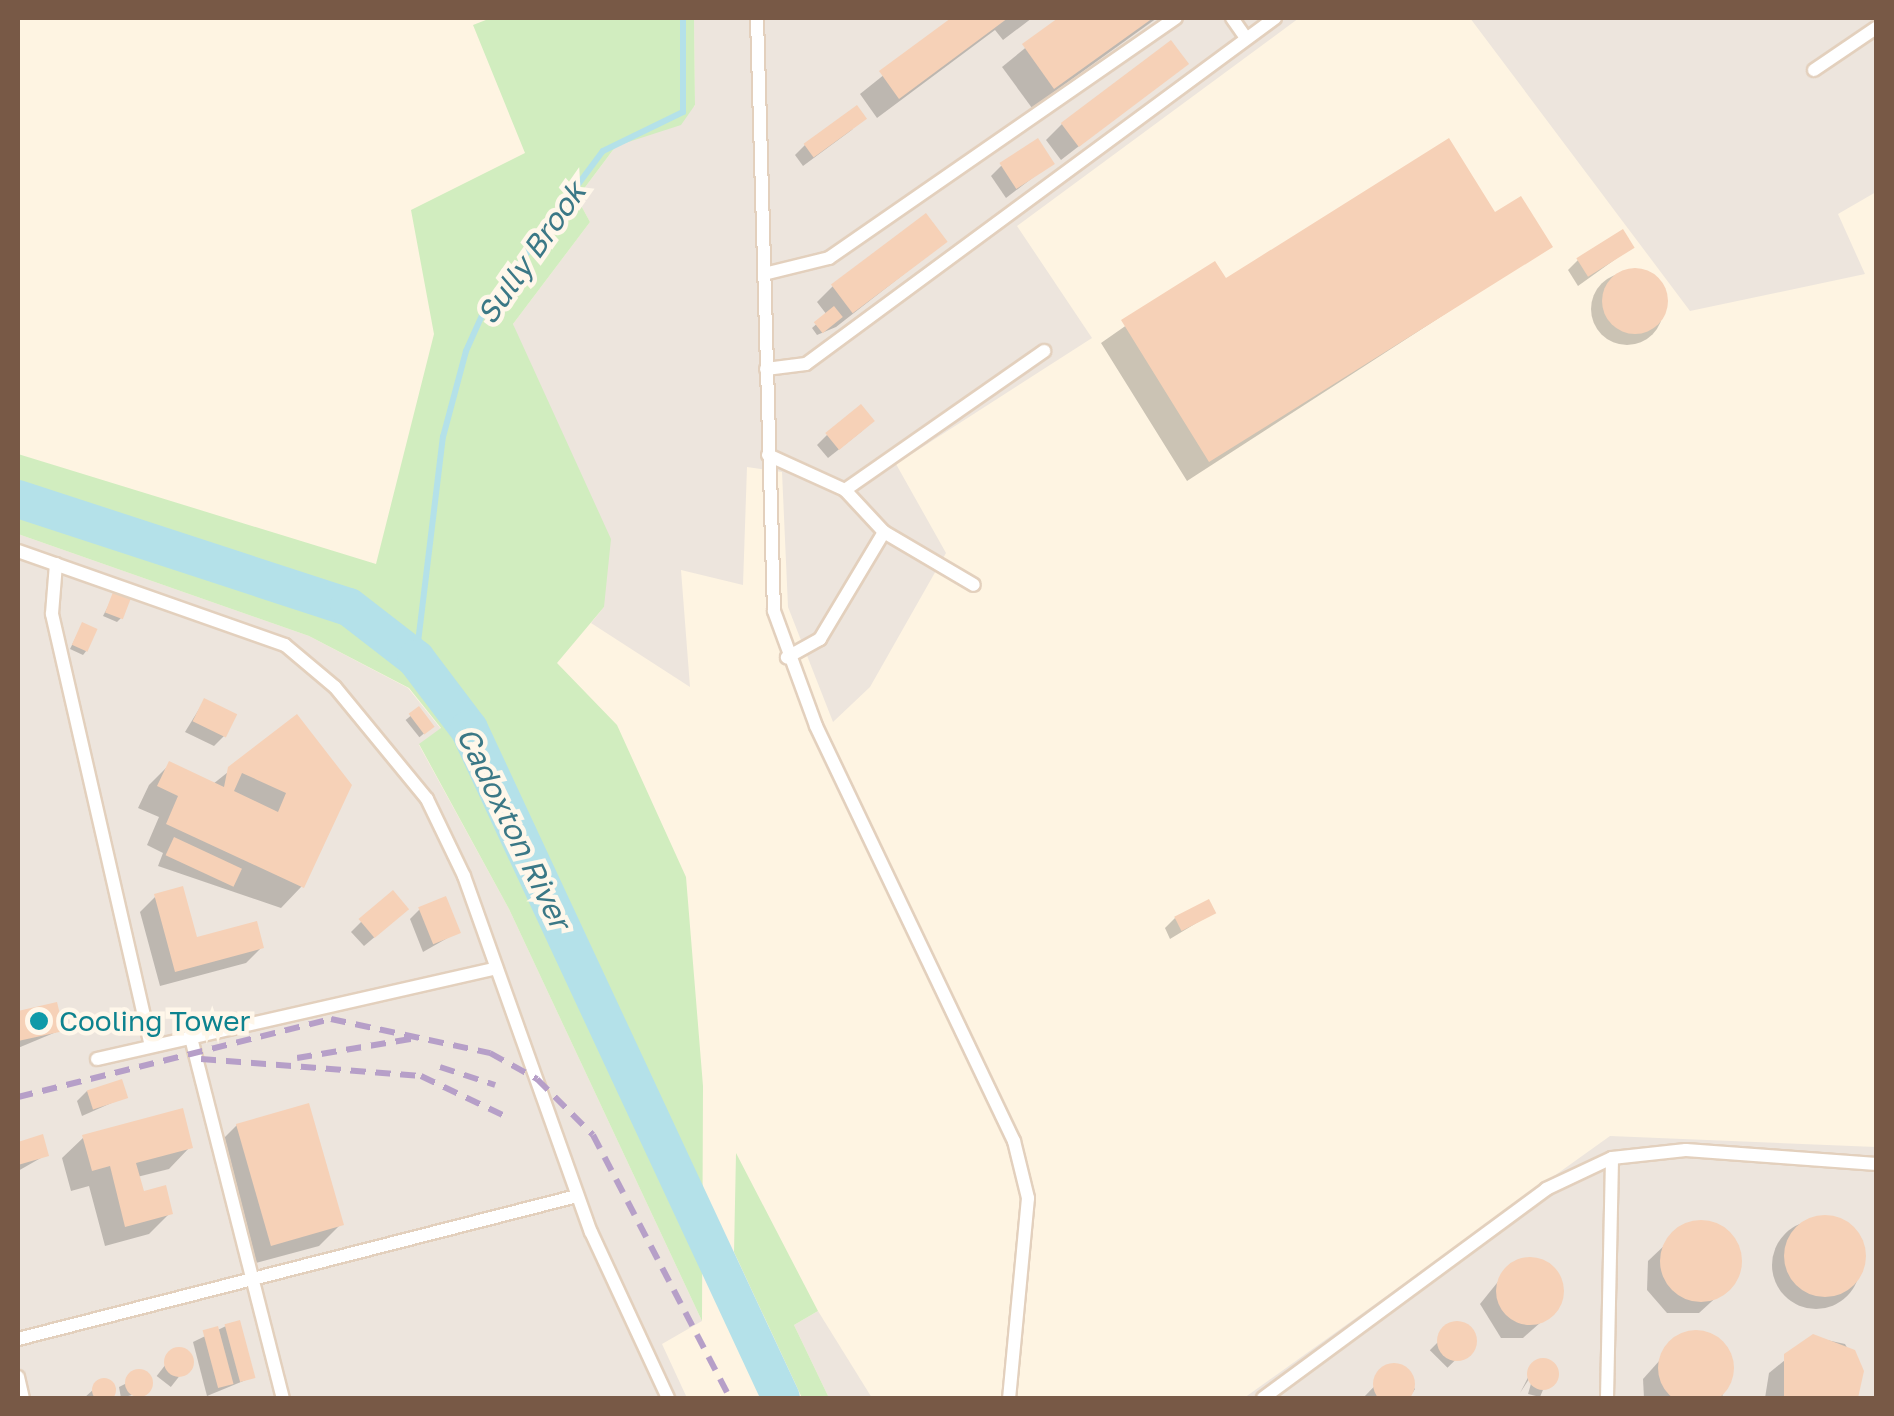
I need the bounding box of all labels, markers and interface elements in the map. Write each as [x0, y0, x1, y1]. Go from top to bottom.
water label: Sully Brook [469, 175, 593, 331]
water label: Cadoxton River [450, 721, 578, 935]
place label: Cooling Tower [59, 1004, 250, 1038]
marker: Cooling Tower [28, 1010, 50, 1032]

